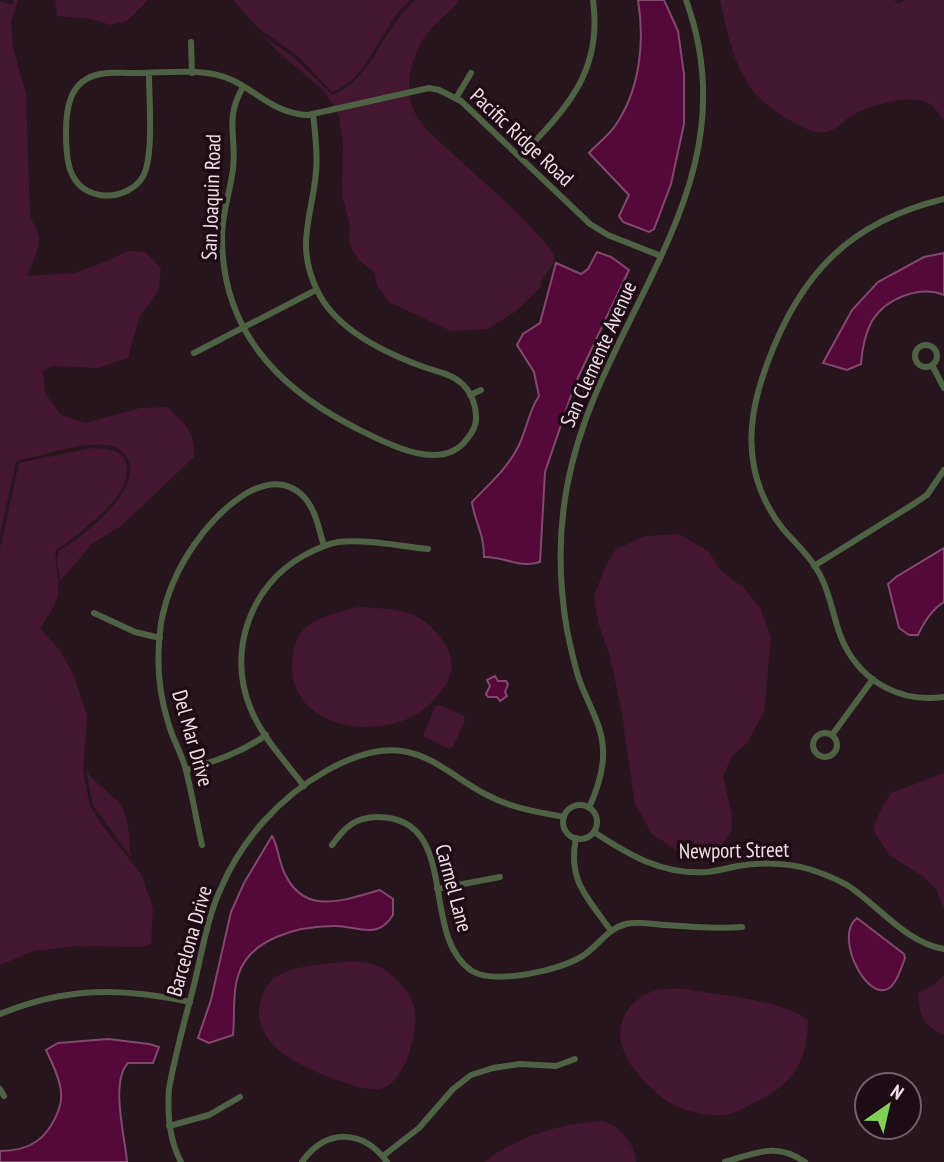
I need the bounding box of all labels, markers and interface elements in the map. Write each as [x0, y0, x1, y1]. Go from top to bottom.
street label: Pacific Ridge Road [465, 82, 579, 192]
street label: San Joaquin Road [195, 134, 227, 260]
street label: San Clemente Avenue [554, 277, 642, 431]
street label: Del Mar Drive [166, 687, 220, 789]
street label: Newport Street [679, 836, 790, 864]
street label: Carmel Lane [429, 841, 479, 935]
street label: Barcelona Drive [160, 882, 218, 1000]
north arrow [853, 1071, 923, 1141]
text: N [887, 1079, 908, 1105]

